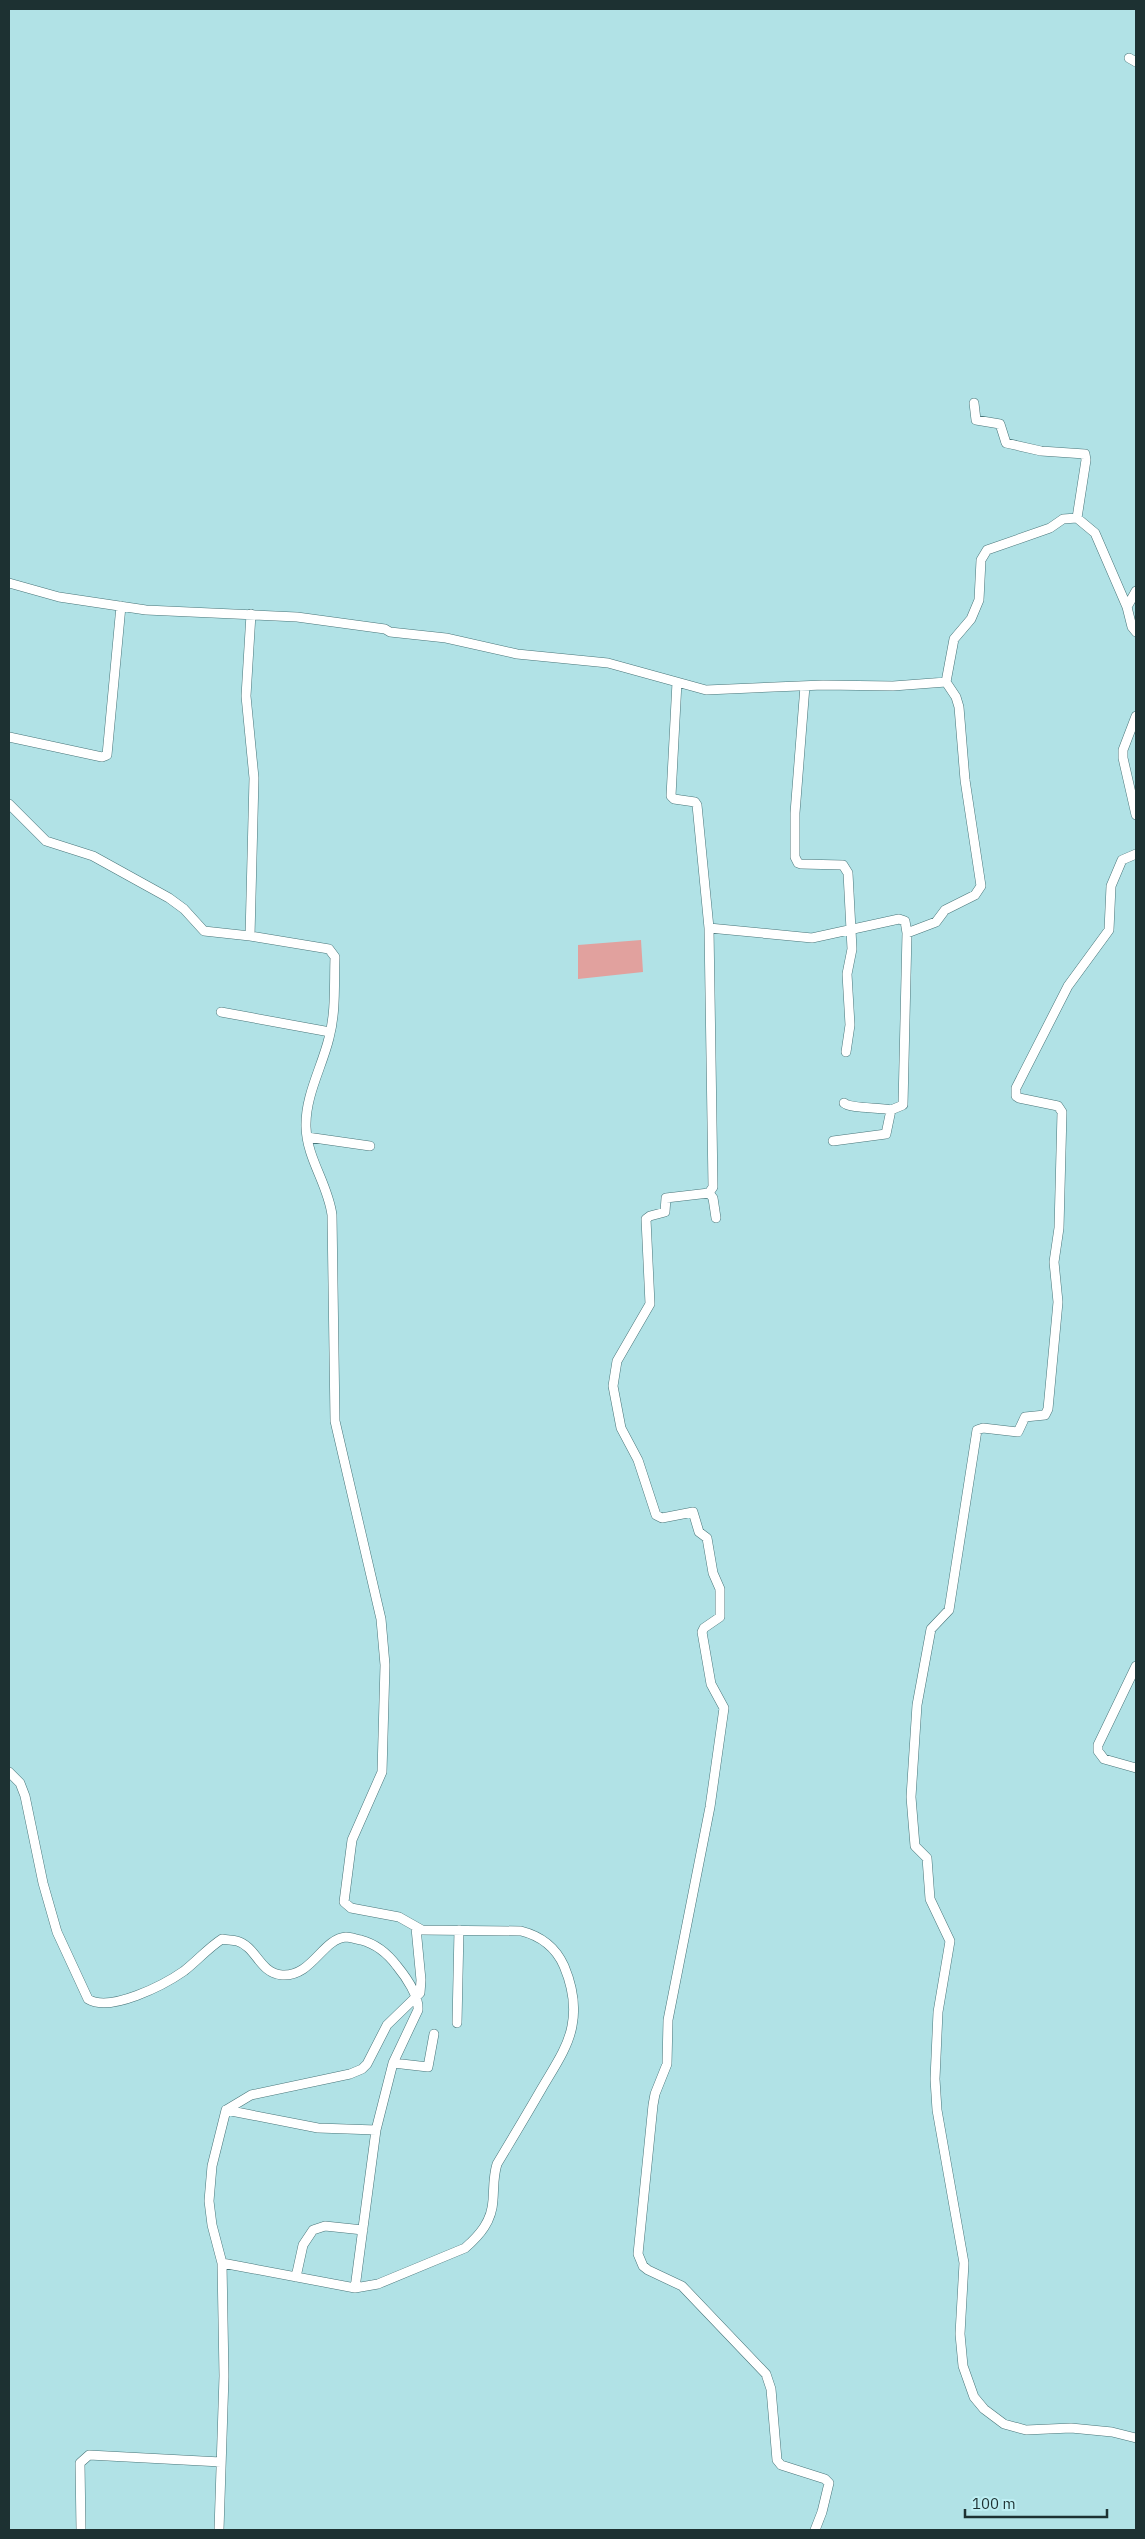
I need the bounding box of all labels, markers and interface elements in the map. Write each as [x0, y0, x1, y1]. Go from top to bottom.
scale bar [965, 2486, 1108, 2518]
text: 100 m [972, 2494, 1016, 2513]

